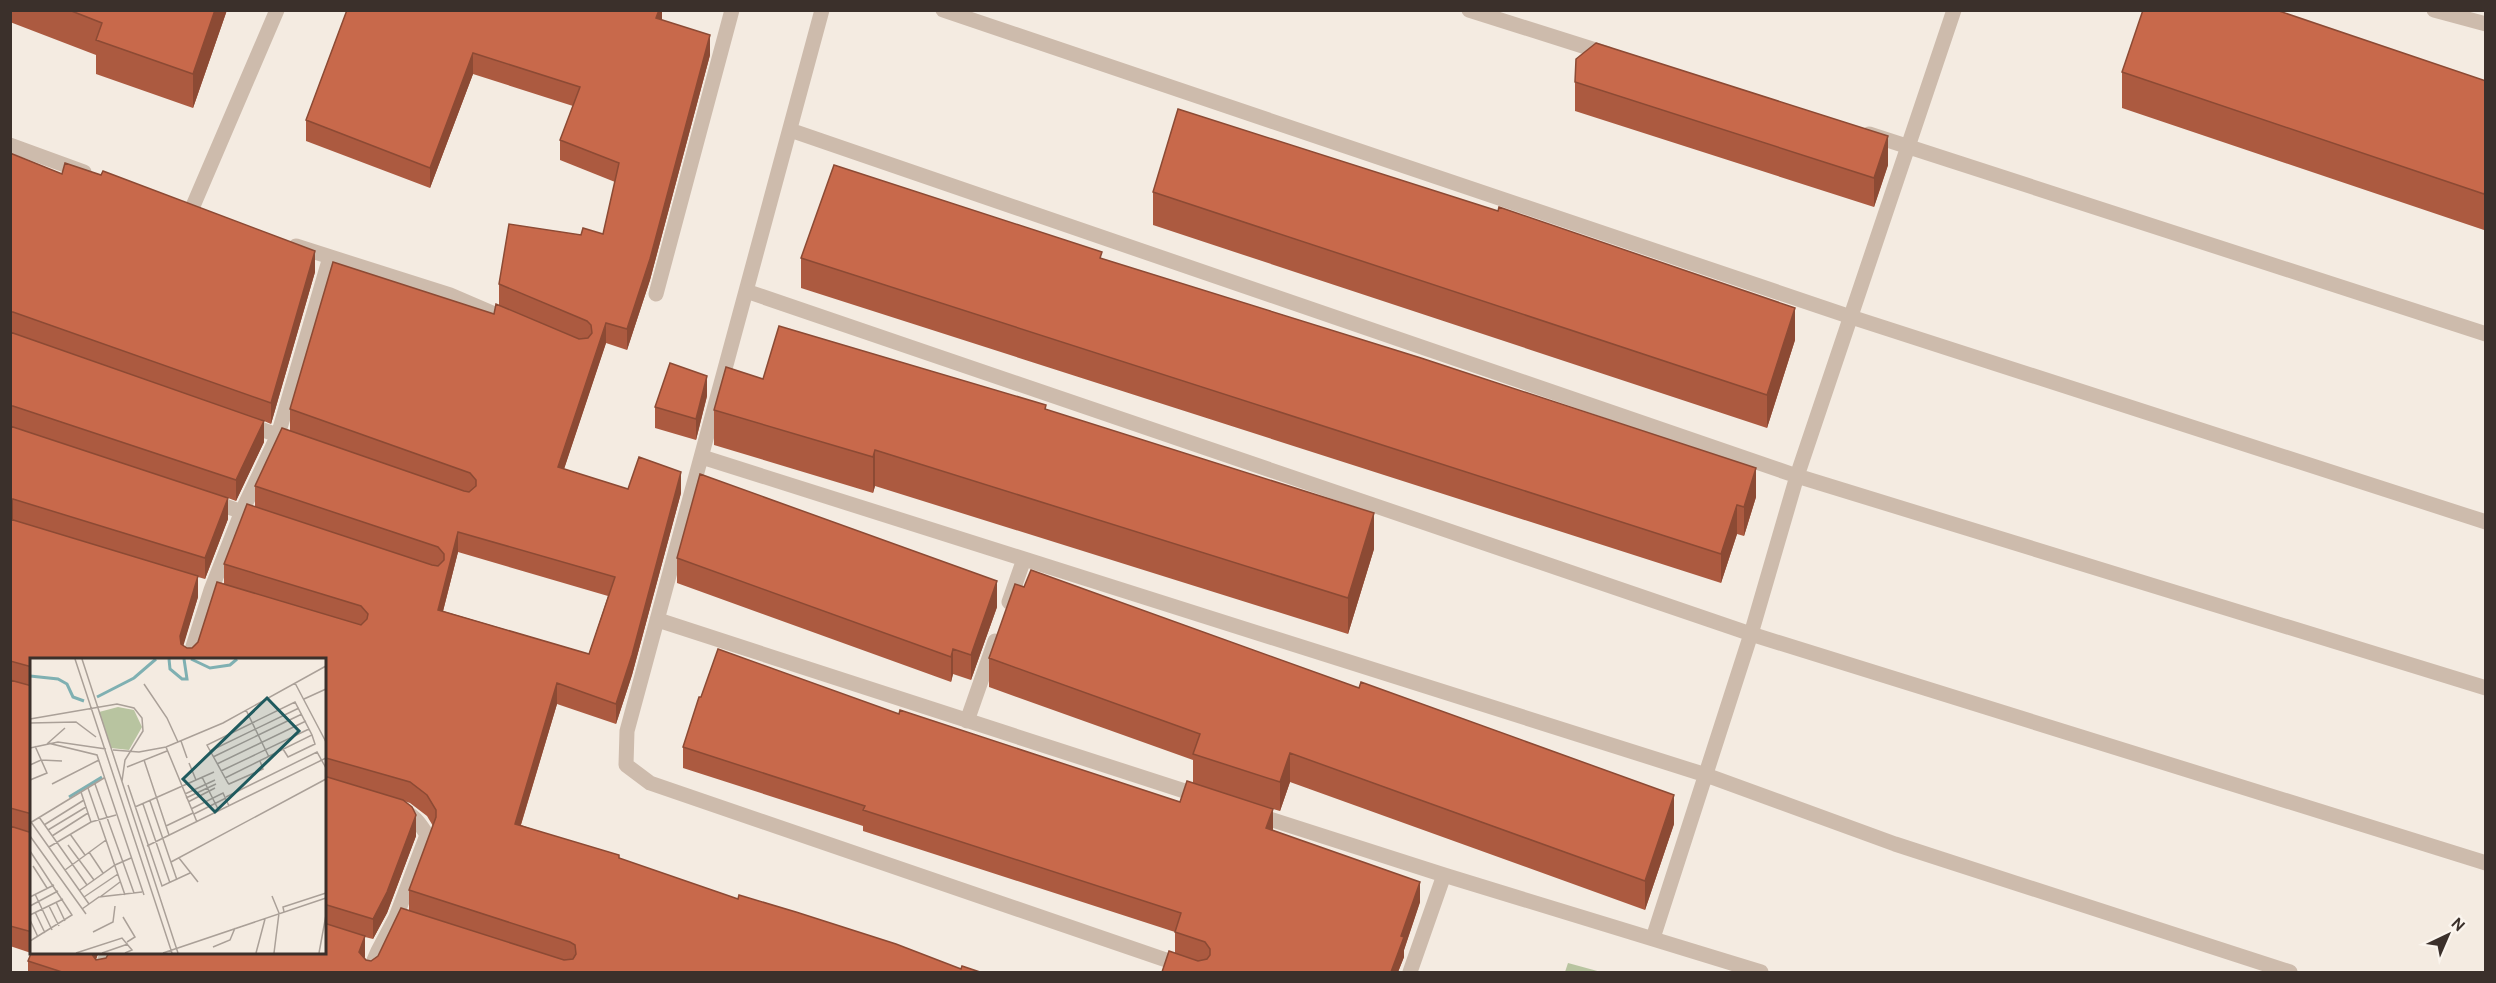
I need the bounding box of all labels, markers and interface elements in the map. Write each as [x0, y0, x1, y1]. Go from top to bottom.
inset map [30, 658, 326, 953]
north arrow [2418, 905, 2478, 965]
text: N [2447, 914, 2469, 935]

